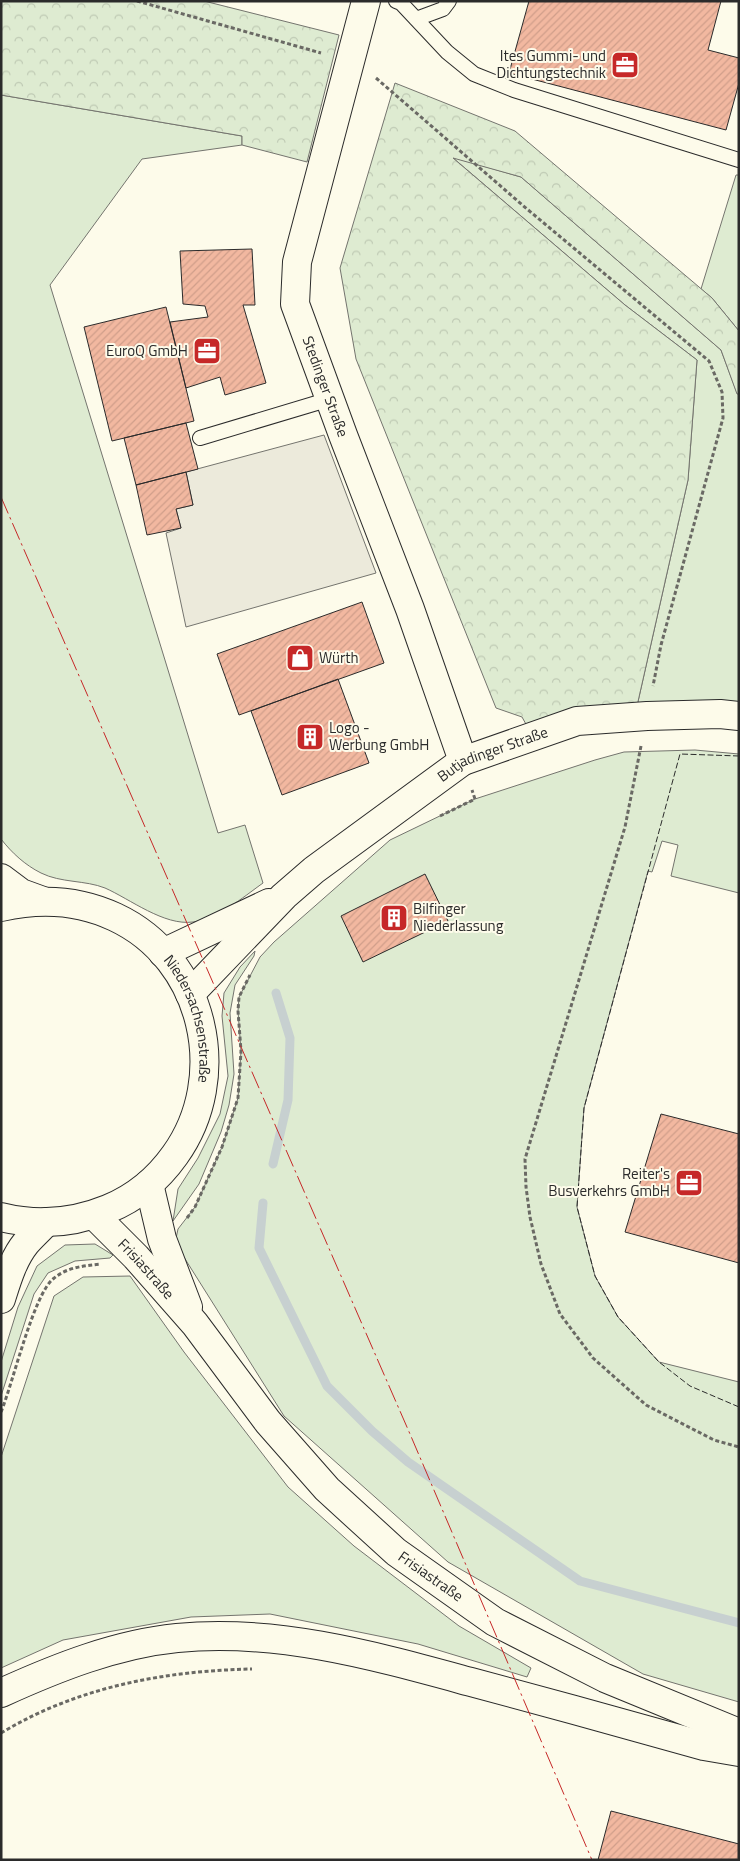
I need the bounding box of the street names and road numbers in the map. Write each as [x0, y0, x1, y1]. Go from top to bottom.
street label: Stedinger Straße [297, 333, 355, 440]
street label: Butjadinger Straße [432, 720, 551, 787]
street label: Niedersachsenstraße [158, 950, 216, 1084]
street label: Frisiastraße [113, 1233, 180, 1304]
street label: Frisiastraße [394, 1545, 468, 1607]

